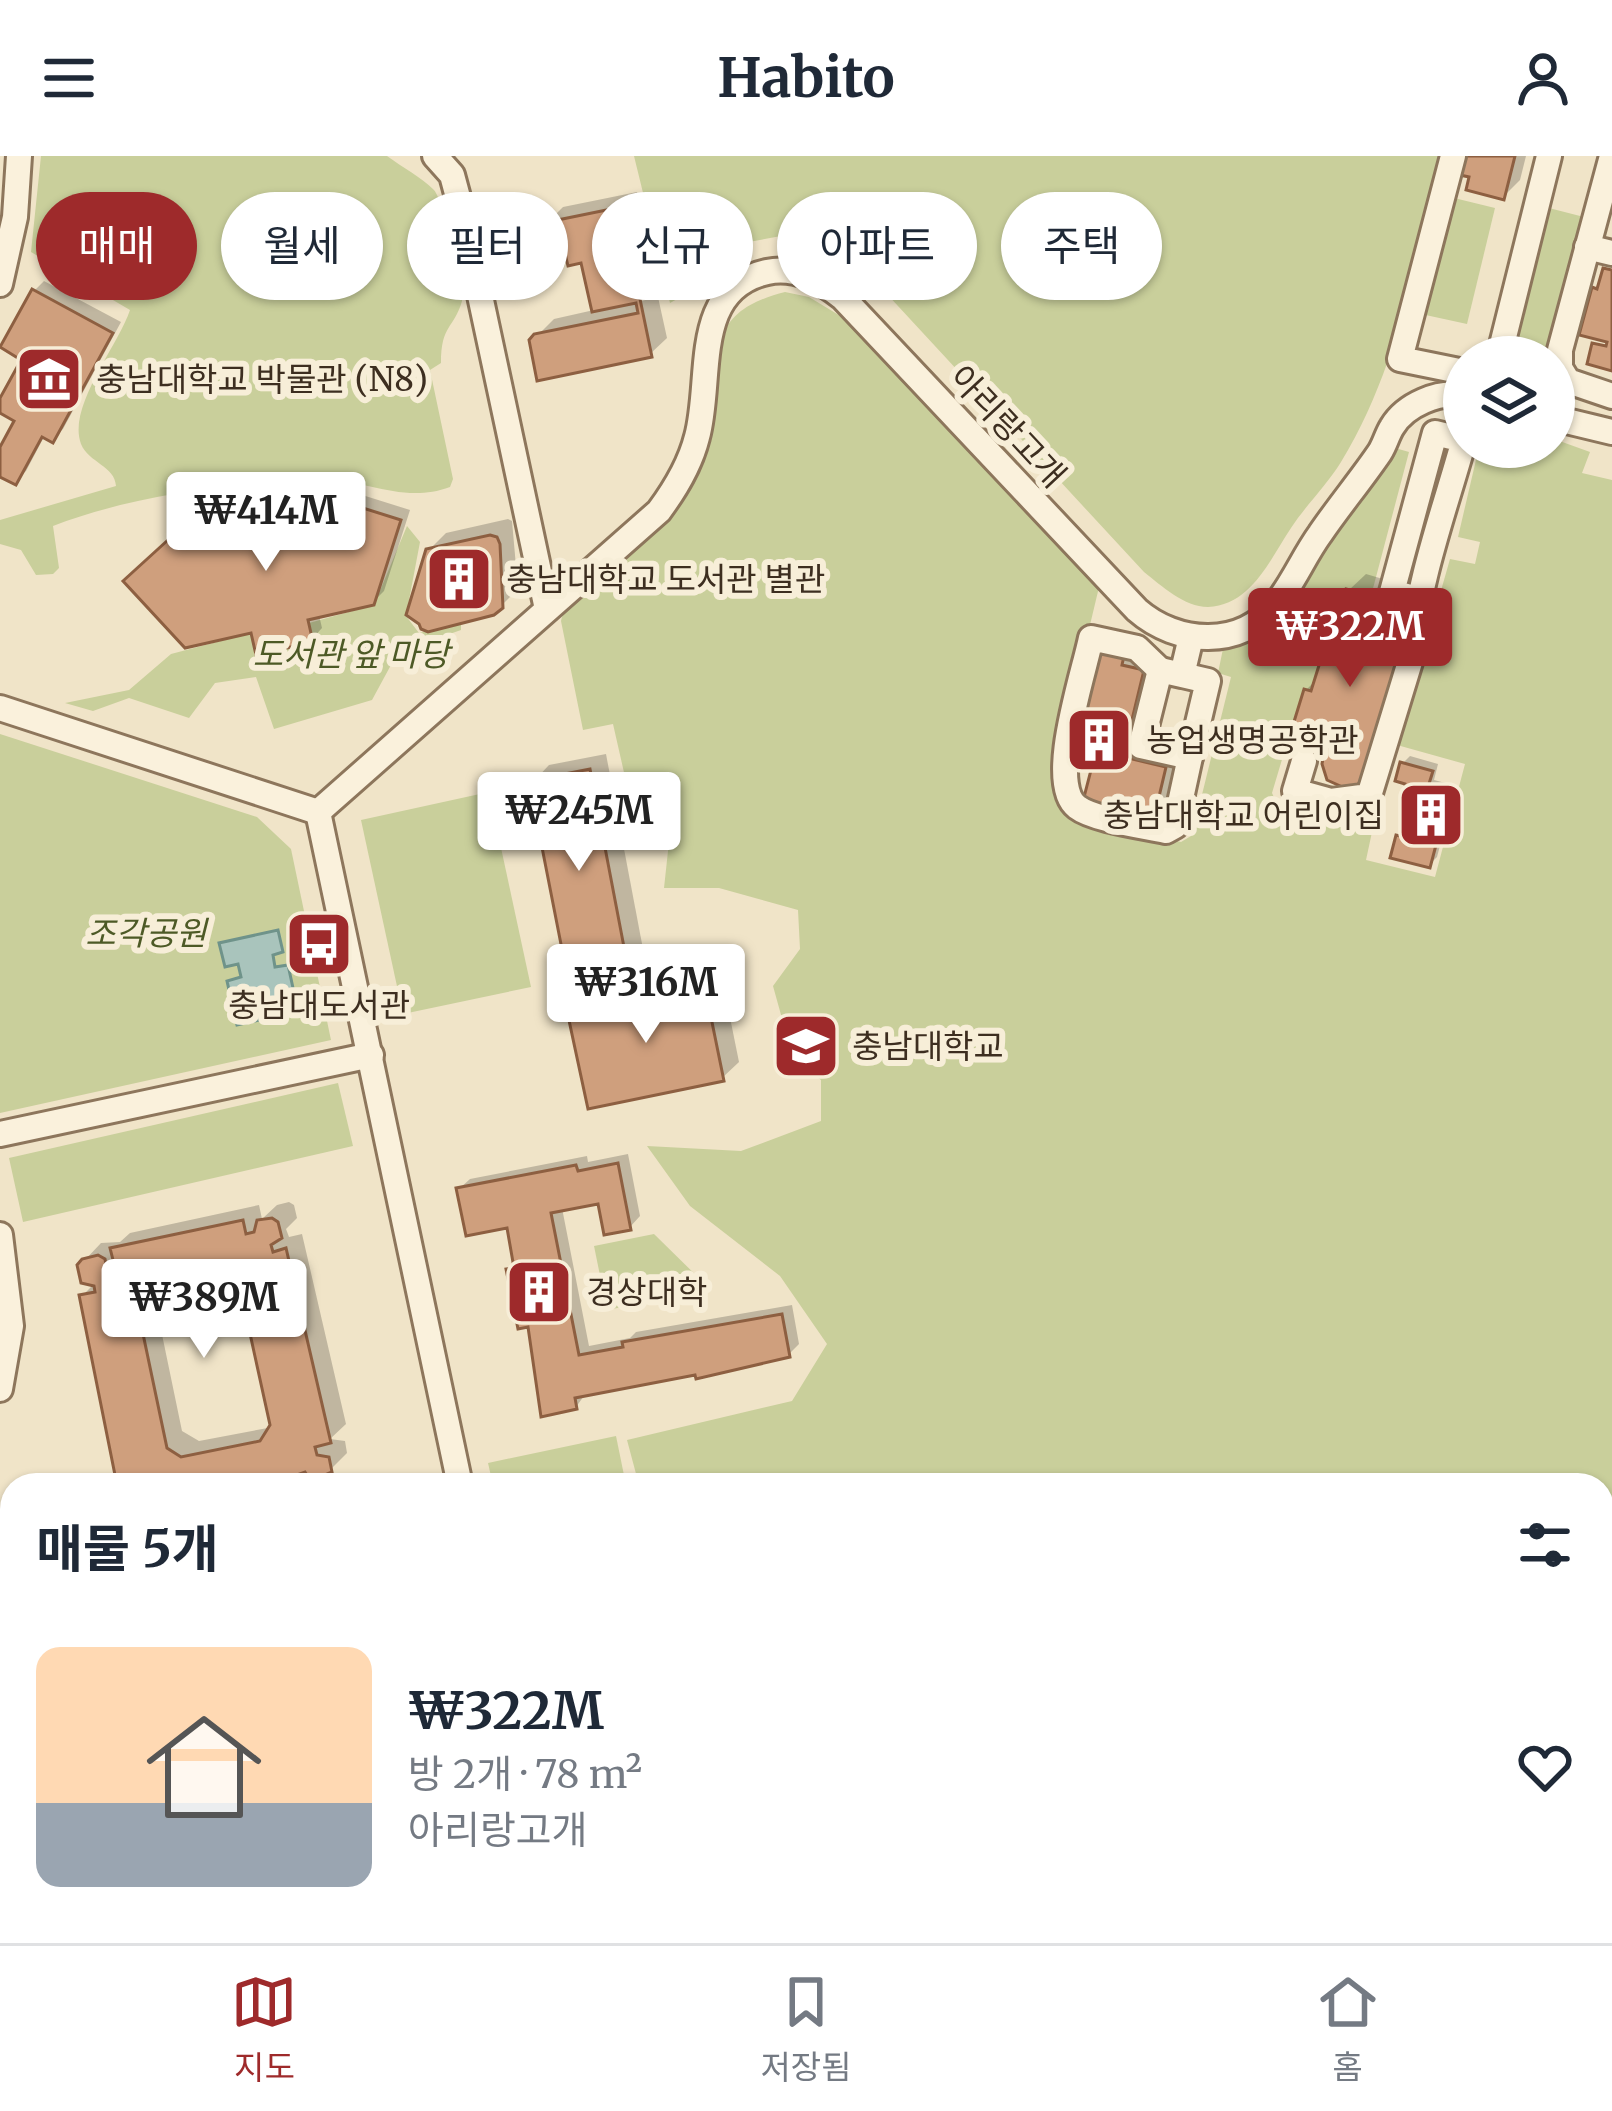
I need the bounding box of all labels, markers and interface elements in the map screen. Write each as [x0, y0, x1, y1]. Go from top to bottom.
text: Habito [717, 44, 895, 112]
icon: menu [36, 45, 102, 111]
icon: person [1510, 45, 1576, 111]
chip: 매매 [36, 192, 197, 300]
chip: 월세 [221, 192, 383, 300]
chip: 필터 [407, 192, 568, 300]
chip: 신규 [592, 192, 753, 300]
chip: 아파트 [777, 192, 977, 300]
chip: 주택 [1001, 192, 1162, 300]
map controls [1443, 336, 1575, 468]
button: layers [1443, 336, 1575, 468]
museum icon: 충남대학교 박물관 (N8) [14, 344, 84, 414]
street label: 아리랑고개 [941, 357, 1074, 496]
place label: 충남대학교 박물관 (N8) [96, 359, 428, 400]
pin: ₩414M [182, 472, 350, 574]
text: ₩414M [194, 486, 338, 535]
building icon: 충남대학교 도서관 별관 [424, 544, 494, 614]
place label: 충남대학교 도서관 별관 [506, 559, 825, 600]
pin: ₩322M [1266, 588, 1434, 690]
text: ₩322M [1275, 602, 1425, 651]
park label: 도서관 앞 마당 [253, 634, 454, 675]
building icon: 농업생명공학관 [1064, 705, 1134, 775]
place label: 농업생명공학관 [1146, 720, 1359, 761]
pin: ₩245M [495, 772, 663, 874]
building icon: 충남대학교 어린이집 [1396, 780, 1466, 850]
text: ₩245M [505, 786, 653, 835]
place label: 충남대학교 어린이집 [1103, 795, 1384, 836]
bus stop icon: 충남대도서관 [284, 909, 354, 979]
park label: 조각공원 [85, 913, 209, 954]
pin: ₩316M [562, 944, 730, 1046]
text: ₩316M [574, 958, 718, 1007]
place label: 충남대도서관 [228, 985, 410, 1026]
school or university icon: 충남대학교 [771, 1011, 841, 1081]
place label: 충남대학교 [852, 1026, 1004, 1067]
building icon: 경상대학 [504, 1257, 574, 1327]
pin: ₩389M [120, 1259, 288, 1361]
place label: 경상대학 [586, 1272, 707, 1313]
text: ₩389M [129, 1273, 279, 1322]
icon: filters [1512, 1512, 1578, 1578]
text: 매물 5개 [36, 1517, 219, 1581]
text: ₩322M [408, 1679, 604, 1743]
icon: home [132, 1695, 276, 1839]
icon: heart [1512, 1734, 1578, 1800]
text: 방 2개 · 78 m² [408, 1750, 642, 1799]
text: 아리랑고개 [408, 1806, 587, 1855]
tab: 지도 [231, 1969, 297, 2089]
tab: 저장됨 [760, 1969, 852, 2089]
tab: 홈 [1315, 1969, 1381, 2089]

